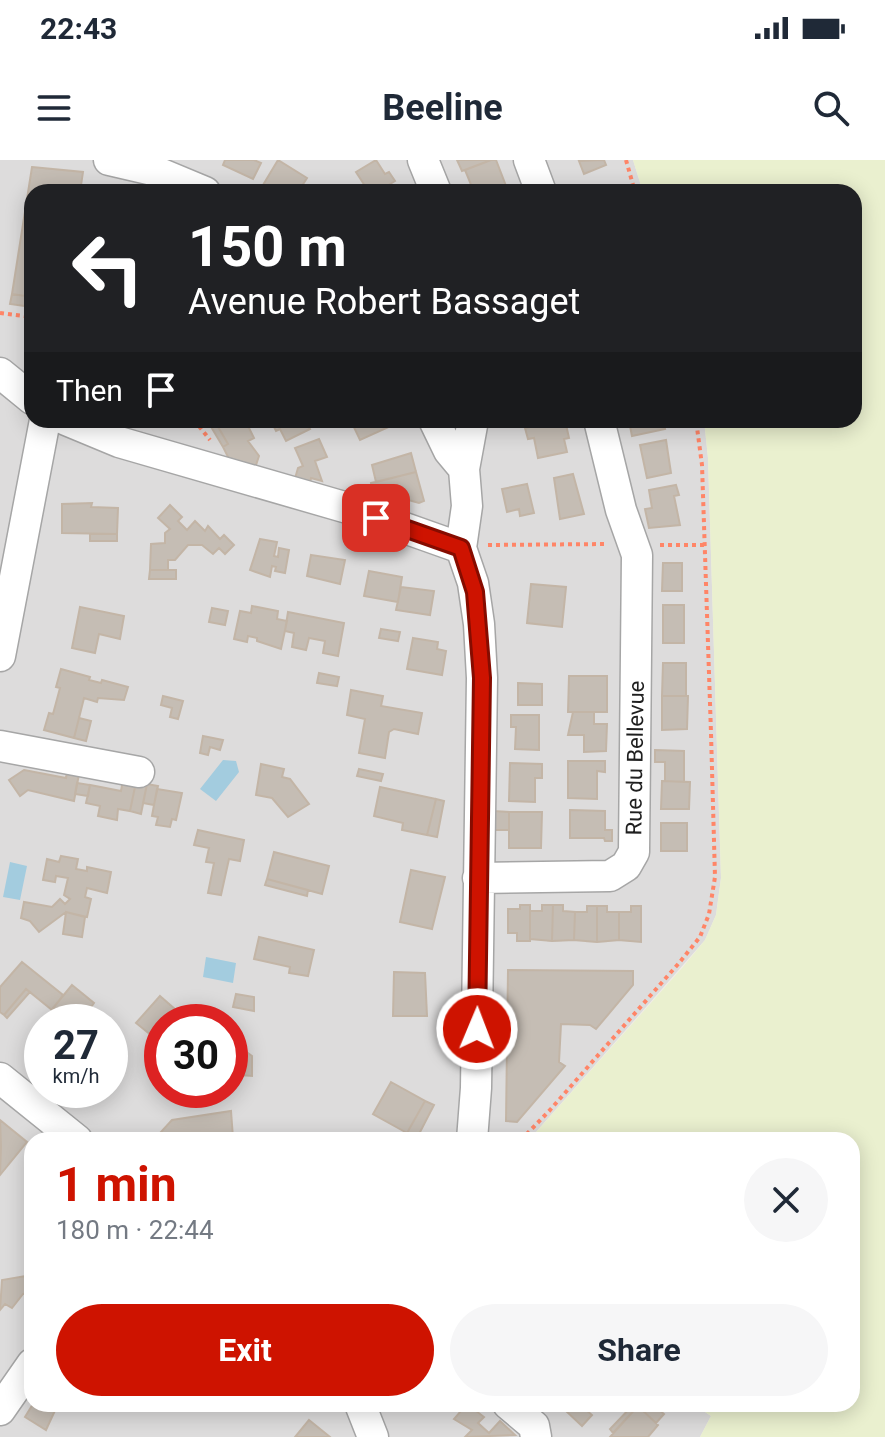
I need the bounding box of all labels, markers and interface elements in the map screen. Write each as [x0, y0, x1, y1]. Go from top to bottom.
text: 22:43 [40, 11, 117, 46]
icon: menu [32, 86, 76, 130]
icon: search [809, 86, 853, 130]
text: Beeline [382, 87, 503, 129]
text: 150 m [188, 214, 347, 280]
icon: left [56, 216, 160, 320]
text: Avenue Robert Bassaget [188, 281, 580, 323]
icon: arrive [139, 368, 183, 412]
text: Then [56, 373, 123, 408]
pin [342, 484, 410, 552]
icon: arrive [354, 496, 398, 540]
street label: Rue du Bellevue [621, 680, 649, 836]
position arrow [435, 987, 519, 1071]
speed limit sign: 30 [144, 1004, 248, 1108]
text: 27 [53, 1022, 99, 1069]
text: km/h [53, 1064, 99, 1088]
text: 1 min [56, 1156, 177, 1213]
button: close [744, 1158, 828, 1242]
text: 180 m · 22:44 [56, 1215, 214, 1245]
button: Exit [56, 1304, 434, 1396]
button: Share [450, 1304, 828, 1396]

